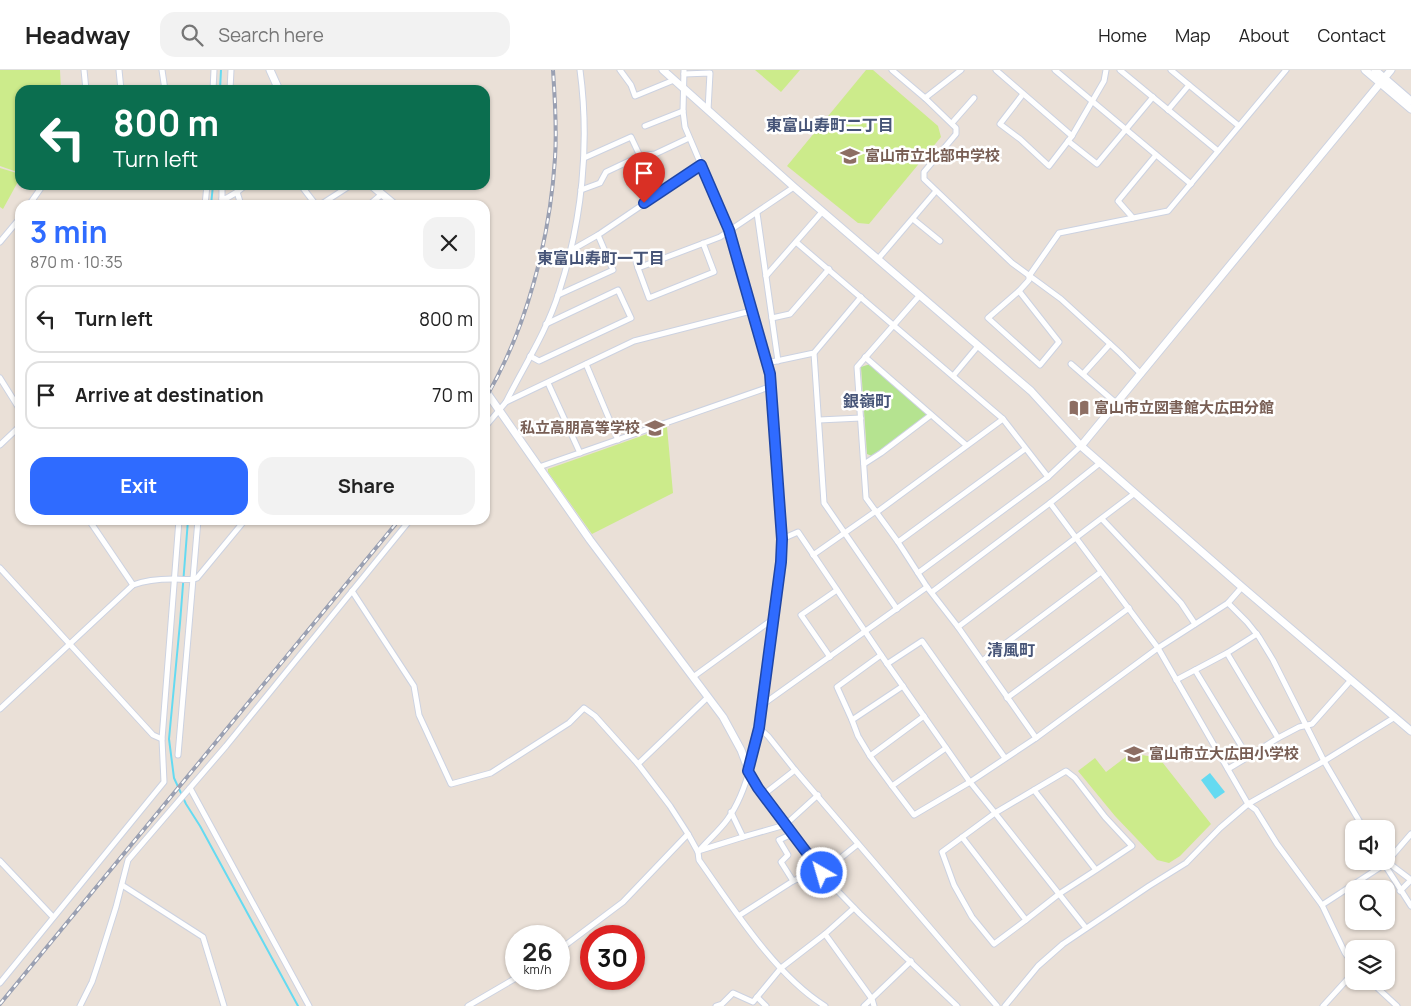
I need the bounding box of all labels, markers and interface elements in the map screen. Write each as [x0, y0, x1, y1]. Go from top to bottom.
search box [160, 12, 510, 57]
text: Headway [25, 18, 130, 51]
icon: search [178, 21, 206, 49]
text: Search here [218, 22, 324, 48]
text: Home [1098, 23, 1147, 47]
text: Map [1175, 23, 1211, 47]
text: About [1239, 23, 1289, 47]
text: Contact [1317, 23, 1386, 47]
text: 800 m [113, 99, 219, 147]
icon: left [30, 105, 95, 170]
district label: 東富山寿町二丁目 [766, 114, 894, 136]
text: Turn left [113, 144, 198, 174]
school or university icon: 富山市立北部中学校 [839, 145, 861, 167]
place label: 富山市立北部中学校 [865, 145, 1000, 166]
pin [623, 152, 665, 203]
icon: arrive [630, 159, 658, 187]
text: 3 min [30, 211, 108, 252]
button: close [423, 217, 475, 269]
district label: 東富山寿町一丁目 [537, 247, 665, 269]
text: 870 m · 10:35 [30, 251, 123, 273]
icon: left [32, 305, 60, 333]
text: Turn left [75, 306, 153, 332]
text: 800 m [419, 306, 473, 332]
icon: arrive [32, 381, 60, 409]
text: Arrive at destination [75, 382, 264, 408]
text: 70 m [432, 382, 473, 408]
district label: 銀嶺町 [843, 390, 891, 412]
library icon: 富山市立図書館大広田分館 [1068, 397, 1090, 419]
place label: 富山市立図書館大広田分館 [1094, 397, 1274, 418]
place label: 私立高朋高等学校 [520, 417, 640, 438]
school or university icon: 私立高朋高等学校 [644, 417, 666, 439]
button: Exit [30, 457, 248, 515]
button: Share [258, 457, 475, 515]
district label: 清風町 [987, 639, 1035, 661]
school or university icon: 富山市立大広田小学校 [1123, 743, 1145, 765]
place label: 富山市立大広田小学校 [1149, 743, 1299, 764]
map controls [1345, 820, 1395, 990]
button: sound [1345, 820, 1395, 870]
position arrow [795, 846, 847, 898]
button: search [1345, 880, 1395, 930]
speed limit sign: 30 [580, 925, 645, 990]
text: 26 [522, 934, 553, 969]
button: layers [1345, 940, 1395, 990]
text: km/h [524, 961, 551, 978]

